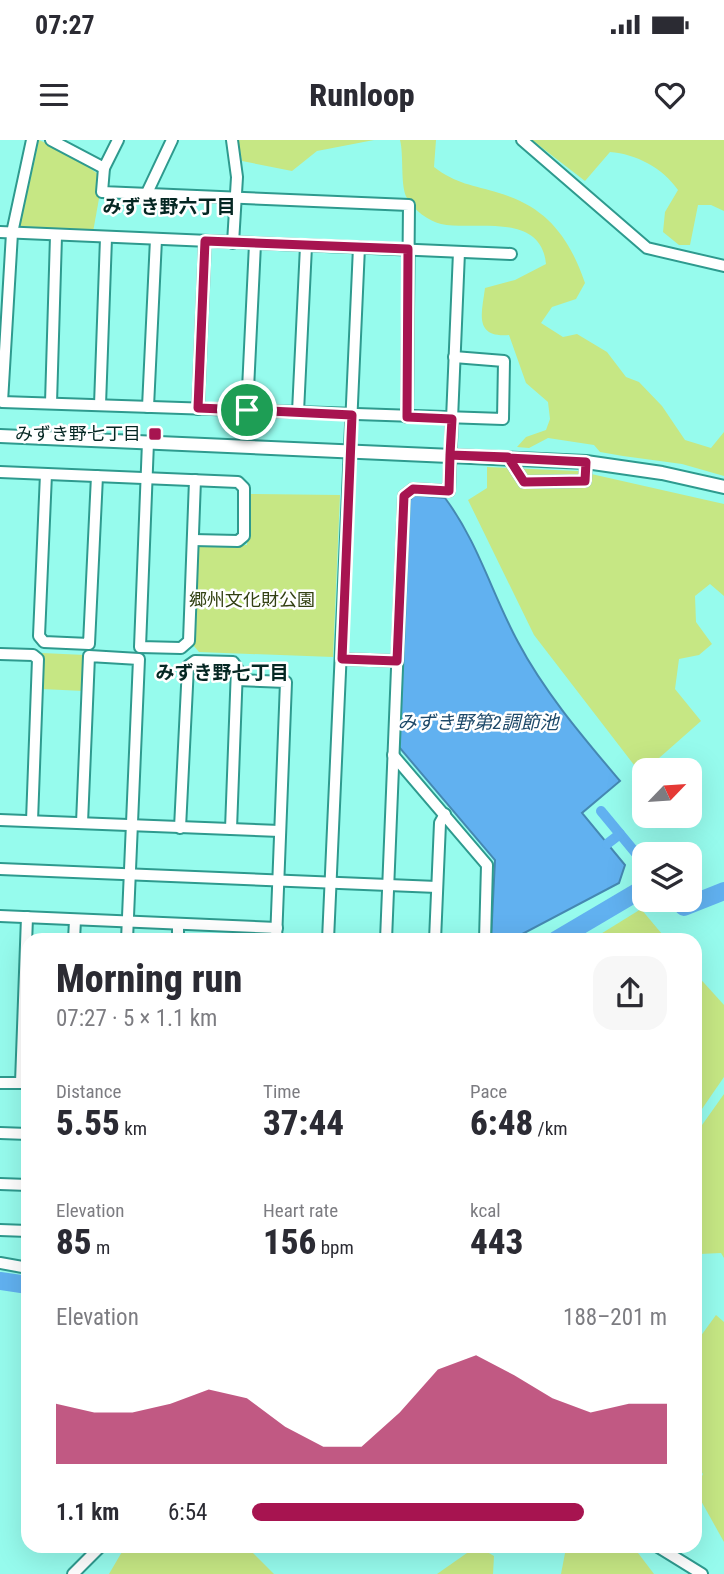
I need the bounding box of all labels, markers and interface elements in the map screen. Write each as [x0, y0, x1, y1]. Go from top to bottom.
text: 07:27 [35, 10, 95, 40]
icon: menu [35, 76, 73, 114]
text: Runloop [309, 76, 415, 114]
icon: heart [651, 76, 689, 114]
district label: みずき野六丁目 [102, 195, 236, 218]
pin [217, 380, 277, 440]
icon: arrive [228, 391, 266, 429]
place label: みずき野七丁目 [15, 423, 141, 444]
marker: みずき野七丁目 [147, 426, 163, 442]
park label: 郷州文化財公園 [189, 589, 315, 610]
district label: みずき野七丁目 [155, 661, 289, 684]
water label: みずき野第2調節池 [397, 711, 561, 734]
north arrow [632, 758, 702, 828]
map controls [632, 758, 702, 912]
button: layers [632, 842, 702, 912]
button: share [593, 956, 667, 1030]
text: Morning run [56, 957, 242, 1001]
text: 07:27 · 5 × 1.1 km [56, 1005, 217, 1032]
text: Distance [56, 1080, 121, 1103]
text: Time [263, 1080, 300, 1103]
text: Pace [470, 1080, 507, 1103]
text: 5.55 [56, 1103, 120, 1144]
text: 37:44 [263, 1103, 344, 1144]
text: 6:48 [470, 1103, 533, 1144]
text: km [120, 1117, 147, 1140]
text: /km [533, 1117, 568, 1140]
text: Elevation [56, 1199, 124, 1222]
text: Heart rate [263, 1199, 338, 1222]
text: kcal [470, 1199, 501, 1222]
text: 85 [56, 1222, 92, 1263]
text: 156 [263, 1222, 316, 1263]
text: 443 [470, 1222, 523, 1263]
text: m [92, 1236, 110, 1259]
text: bpm [316, 1236, 354, 1259]
text: Elevation [56, 1304, 139, 1331]
text: 188–201 m [563, 1304, 667, 1331]
text: 1.1 km [56, 1499, 119, 1526]
text: 6:54 [168, 1499, 207, 1526]

